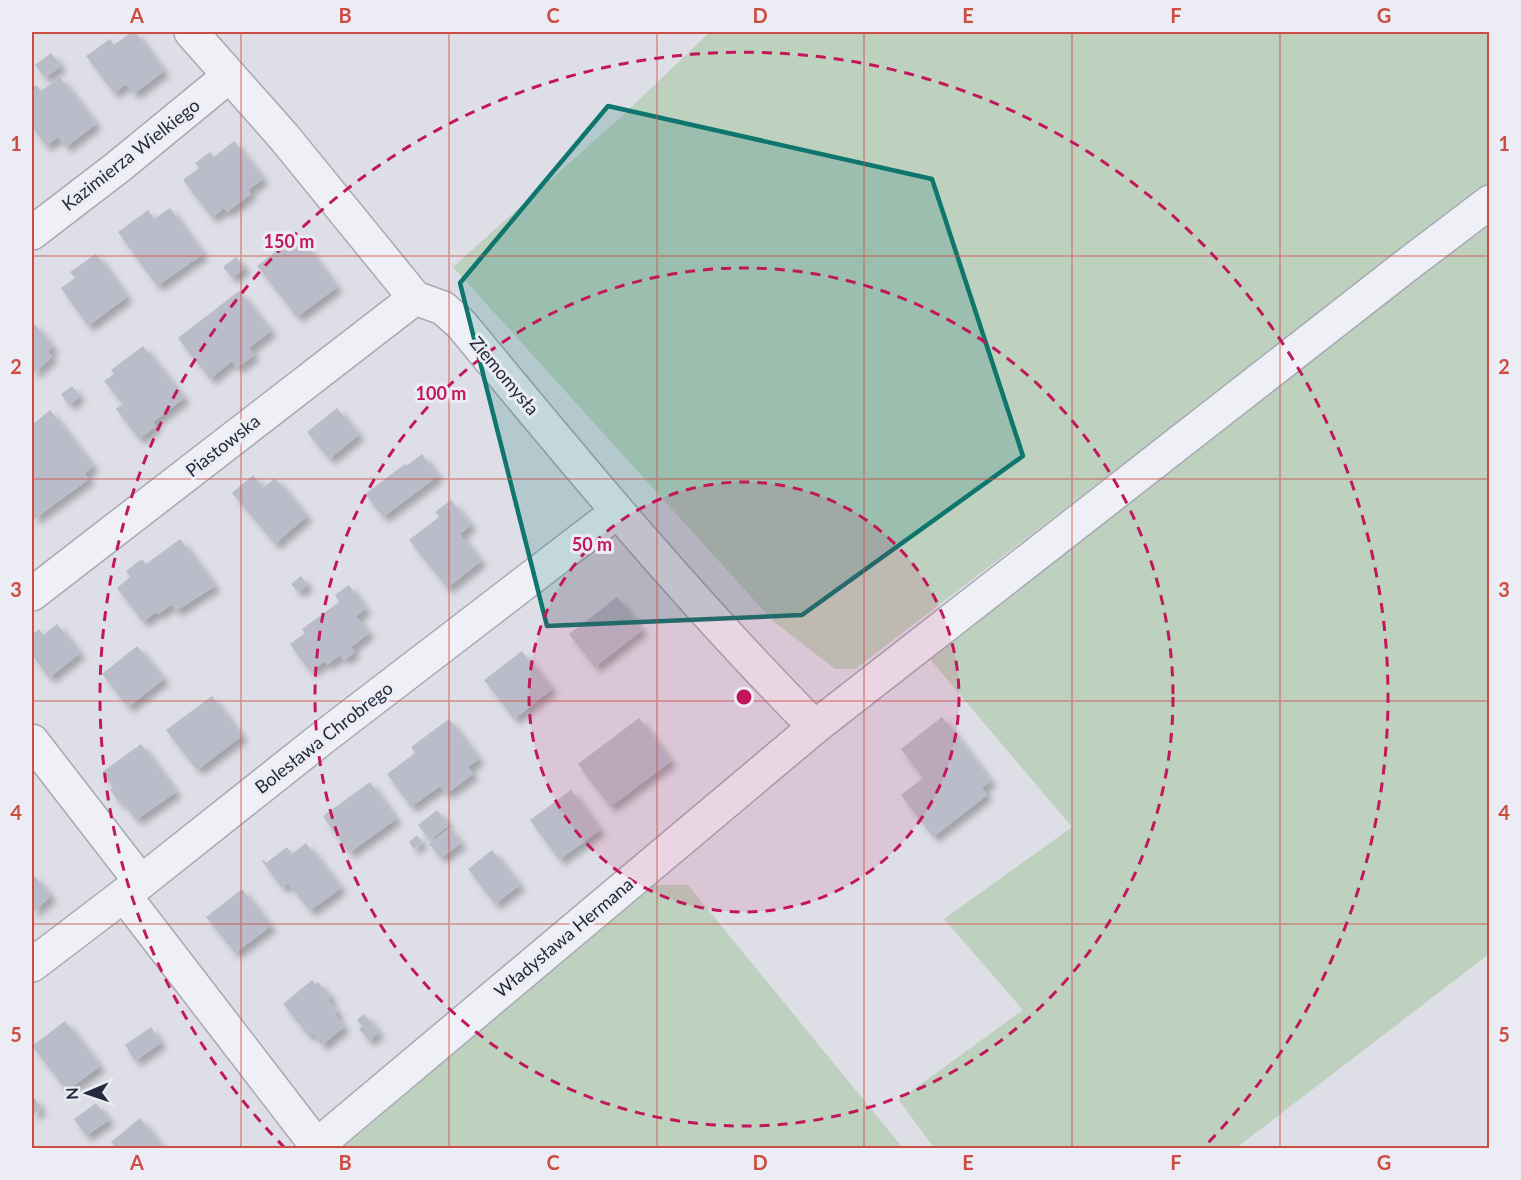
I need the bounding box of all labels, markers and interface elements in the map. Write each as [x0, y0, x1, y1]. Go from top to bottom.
text: A [129, 3, 144, 27]
text: B [338, 3, 352, 27]
text: C [546, 3, 560, 27]
text: D [752, 3, 768, 27]
text: E [962, 3, 974, 27]
text: F [1170, 3, 1182, 27]
text: G [1377, 3, 1391, 27]
street label: Kazimierza Wielkiego [57, 94, 204, 215]
text: 1 [10, 131, 22, 155]
text: 1 [1498, 131, 1510, 155]
text: 150 m [264, 230, 314, 252]
street label: Ziemomysła [466, 332, 544, 419]
text: 2 [10, 354, 22, 378]
text: 2 [1498, 354, 1510, 378]
text: 100 m [416, 382, 466, 404]
street label: Piastowska [181, 409, 264, 481]
text: 50 m [572, 533, 612, 555]
text: 3 [10, 577, 22, 601]
text: 3 [1498, 577, 1510, 601]
street label: Bolesława Chrobrego [250, 677, 397, 798]
centre of rings [734, 687, 754, 707]
text: 4 [10, 800, 22, 824]
text: 4 [1498, 800, 1510, 824]
street label: Władysława Hermana [490, 873, 637, 1002]
text: 5 [10, 1022, 22, 1046]
text: 5 [1498, 1022, 1510, 1046]
north arrow [57, 1063, 117, 1123]
text: N [62, 1087, 81, 1100]
text: A [129, 1150, 144, 1174]
text: B [338, 1150, 352, 1174]
text: C [546, 1150, 560, 1174]
text: D [752, 1150, 768, 1174]
text: E [962, 1150, 974, 1174]
text: F [1170, 1150, 1182, 1174]
text: G [1377, 1150, 1391, 1174]

